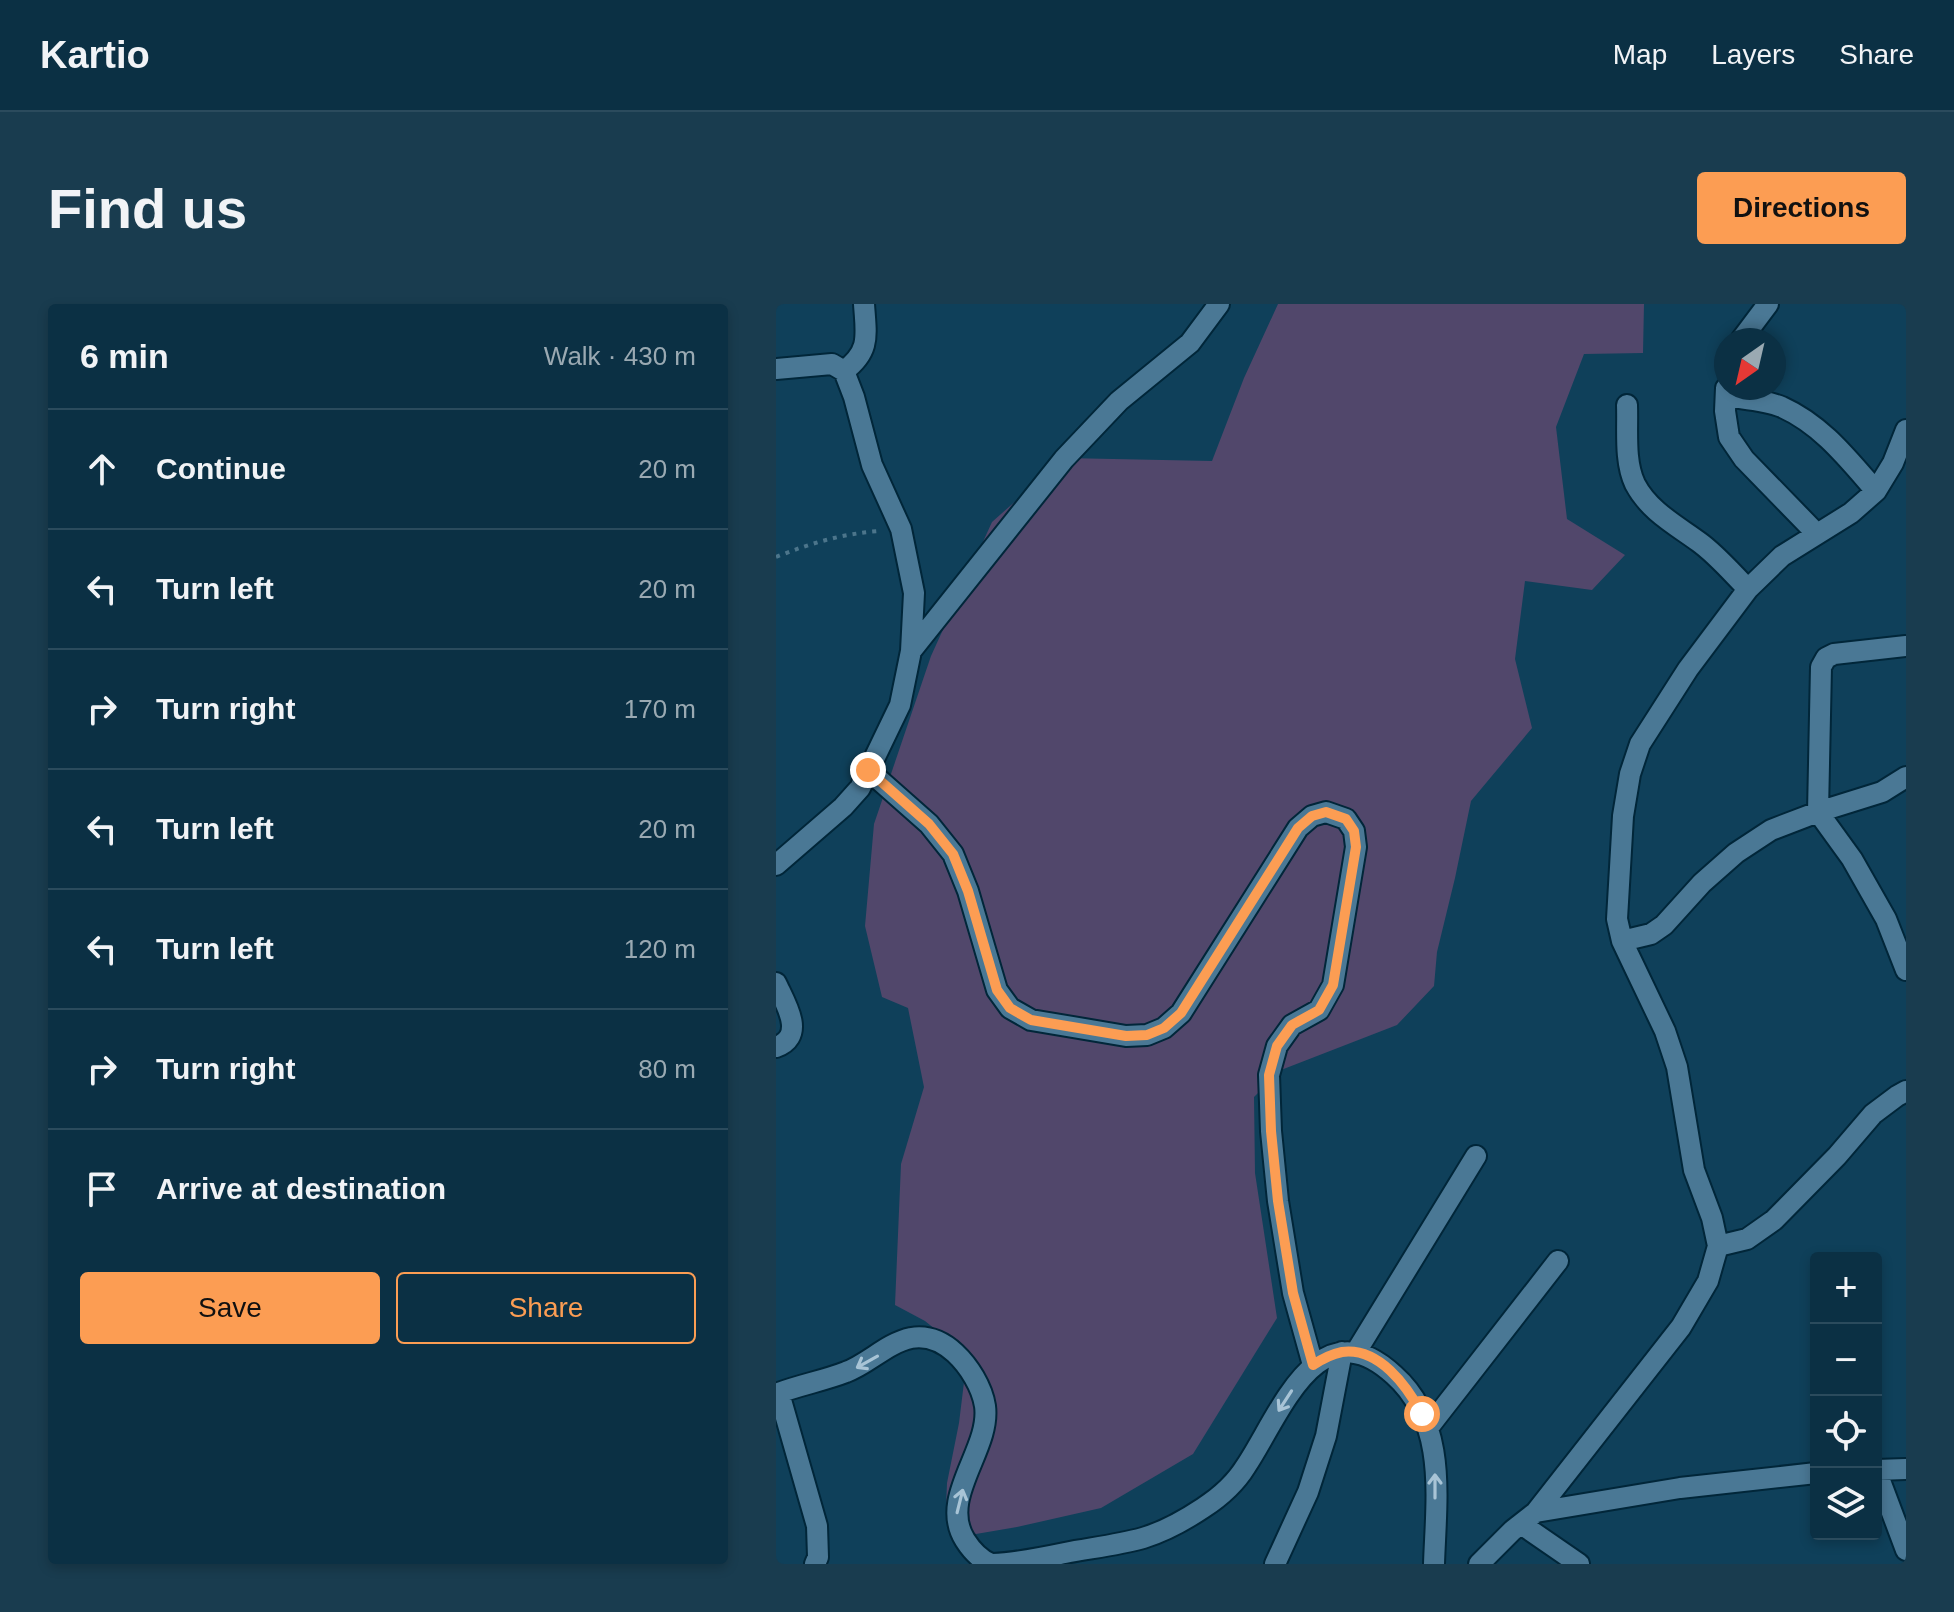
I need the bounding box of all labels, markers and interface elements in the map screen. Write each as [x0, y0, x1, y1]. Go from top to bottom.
text: Kartio [40, 34, 150, 76]
text: Map [1613, 39, 1667, 70]
text: Layers [1711, 39, 1795, 70]
text: Share [1839, 39, 1914, 70]
button: Directions [1697, 172, 1906, 244]
text: Find us [48, 177, 247, 240]
north arrow [1714, 328, 1786, 400]
text: 6 min [80, 337, 169, 375]
text: Walk · 430 m [544, 341, 696, 371]
icon: ahead [80, 447, 124, 491]
text: Continue [156, 452, 286, 485]
text: 20 m [638, 454, 696, 484]
icon: left [80, 567, 124, 611]
text: Turn left [156, 572, 274, 605]
text: 20 m [638, 574, 696, 604]
icon: right [80, 687, 124, 731]
text: Turn right [156, 692, 295, 725]
text: 170 m [624, 694, 696, 724]
route end [850, 752, 886, 788]
icon: left [80, 807, 124, 851]
text: Turn left [156, 812, 274, 845]
text: 20 m [638, 814, 696, 844]
icon: left [80, 927, 124, 971]
text: Turn left [156, 932, 274, 965]
text: 120 m [624, 934, 696, 964]
icon: right [80, 1047, 124, 1091]
text: Turn right [156, 1052, 295, 1085]
text: 80 m [638, 1054, 696, 1084]
icon: arrive [80, 1167, 124, 1211]
text: Arrive at destination [156, 1172, 446, 1205]
map controls [1810, 1252, 1882, 1540]
button: + [1810, 1252, 1882, 1324]
button: Save [80, 1272, 380, 1344]
button: Share [396, 1272, 696, 1344]
button: − [1810, 1324, 1882, 1396]
one-way arrow [855, 1354, 879, 1370]
one-way arrow [1276, 1390, 1293, 1412]
route start [1404, 1396, 1440, 1432]
button: locate [1810, 1396, 1882, 1468]
button: layers [1810, 1468, 1882, 1540]
one-way arrow [1427, 1473, 1443, 1500]
one-way arrow [953, 1489, 968, 1515]

